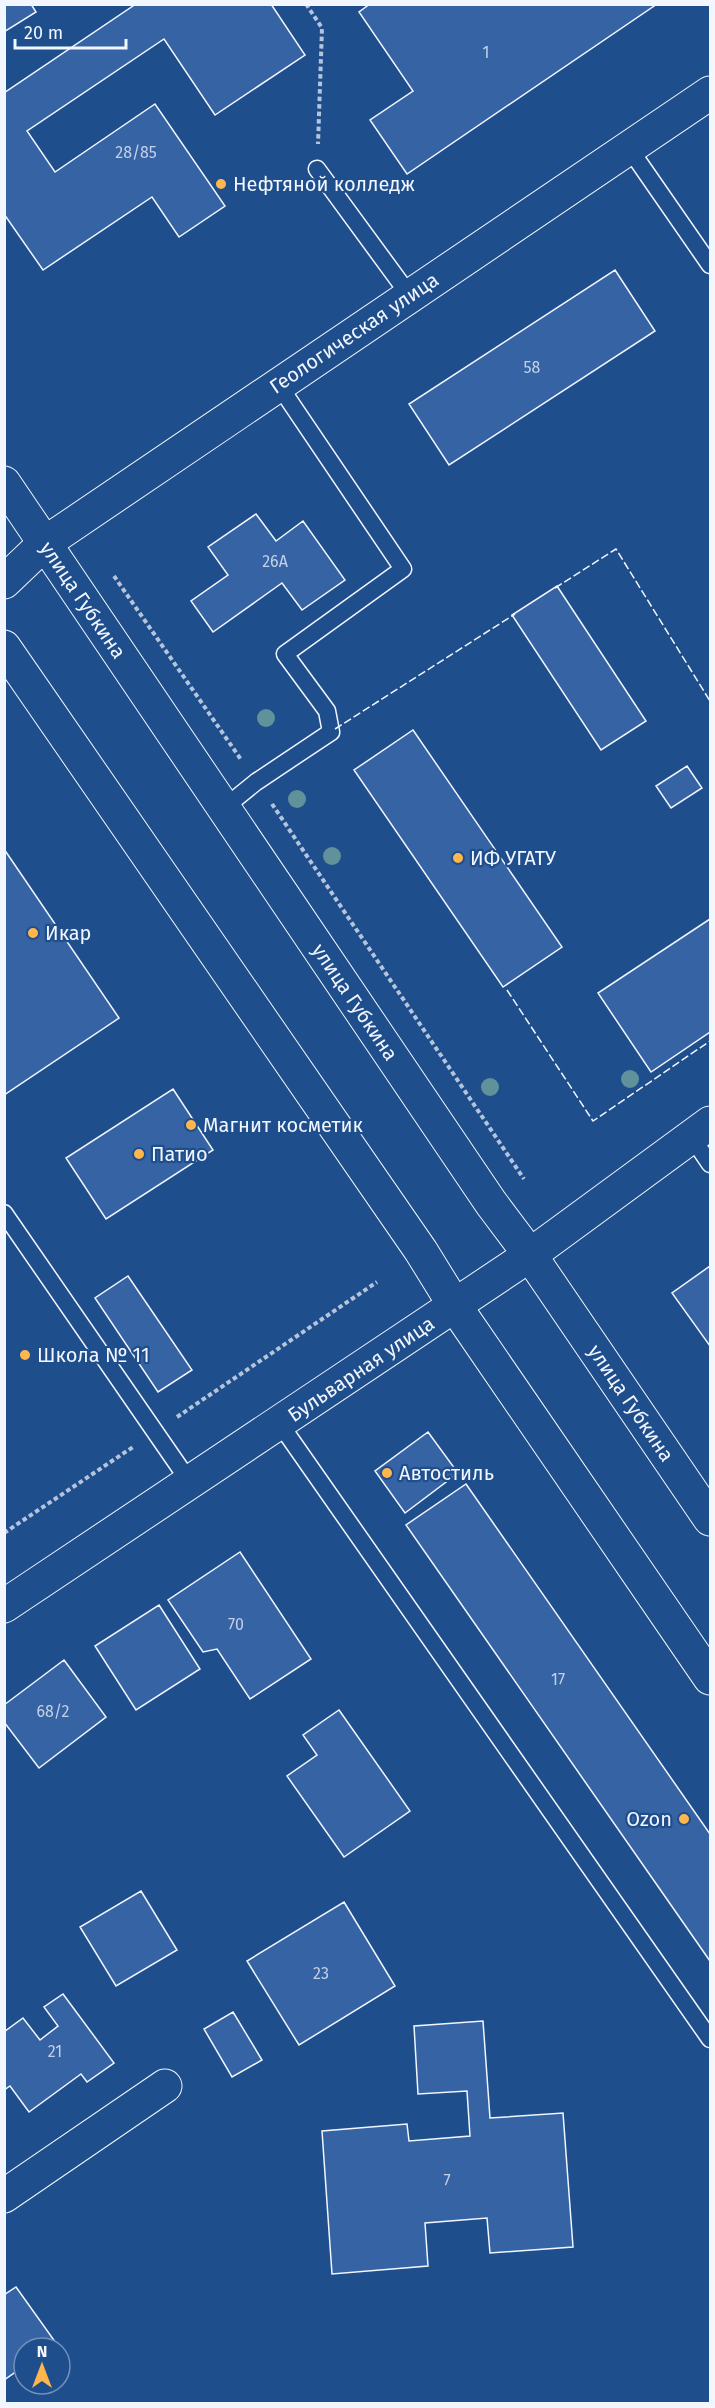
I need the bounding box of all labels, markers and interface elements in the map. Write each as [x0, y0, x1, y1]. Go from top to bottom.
scale bar [15, 12, 126, 50]
text: 20 m [24, 22, 63, 44]
house number: 1 [483, 43, 489, 62]
house number: 28/85 [115, 143, 157, 162]
place label: Нефтяной колледж [233, 172, 415, 196]
marker: Нефтяной колледж [214, 177, 228, 191]
street label: Геологическая улица [265, 267, 443, 399]
house number: 58 [524, 358, 541, 377]
street label: улица Губкина [35, 537, 131, 663]
house number: 26А [262, 552, 289, 571]
place label: ИФ УГАТУ [470, 846, 556, 870]
marker: ИФ УГАТУ [451, 851, 465, 865]
place label: Икар [45, 921, 92, 945]
marker: Икар [26, 926, 40, 940]
street label: улица Губкина [307, 939, 403, 1065]
place label: Магнит косметик [203, 1113, 363, 1137]
marker: Магнит косметик [184, 1118, 198, 1132]
place label: Патио [151, 1142, 208, 1166]
marker: Патио [132, 1147, 146, 1161]
street label: Бульварная улица [283, 1311, 439, 1427]
street label: улица Губкина [583, 1340, 679, 1466]
place label: Школа № 11 [37, 1343, 150, 1367]
marker: Школа № 11 [18, 1348, 32, 1362]
place label: Автостиль [399, 1461, 494, 1485]
marker: Автостиль [380, 1466, 394, 1480]
house number: 70 [228, 1615, 244, 1634]
house number: 17 [551, 1670, 565, 1689]
house number: 68/2 [37, 1702, 70, 1721]
place label: Ozon [626, 1807, 672, 1831]
marker: Ozon [677, 1812, 691, 1826]
house number: 23 [313, 1964, 329, 1983]
house number: 21 [48, 2042, 62, 2061]
house number: 7 [443, 2171, 451, 2190]
north arrow [12, 2336, 72, 2396]
text: N [37, 2342, 47, 2361]

